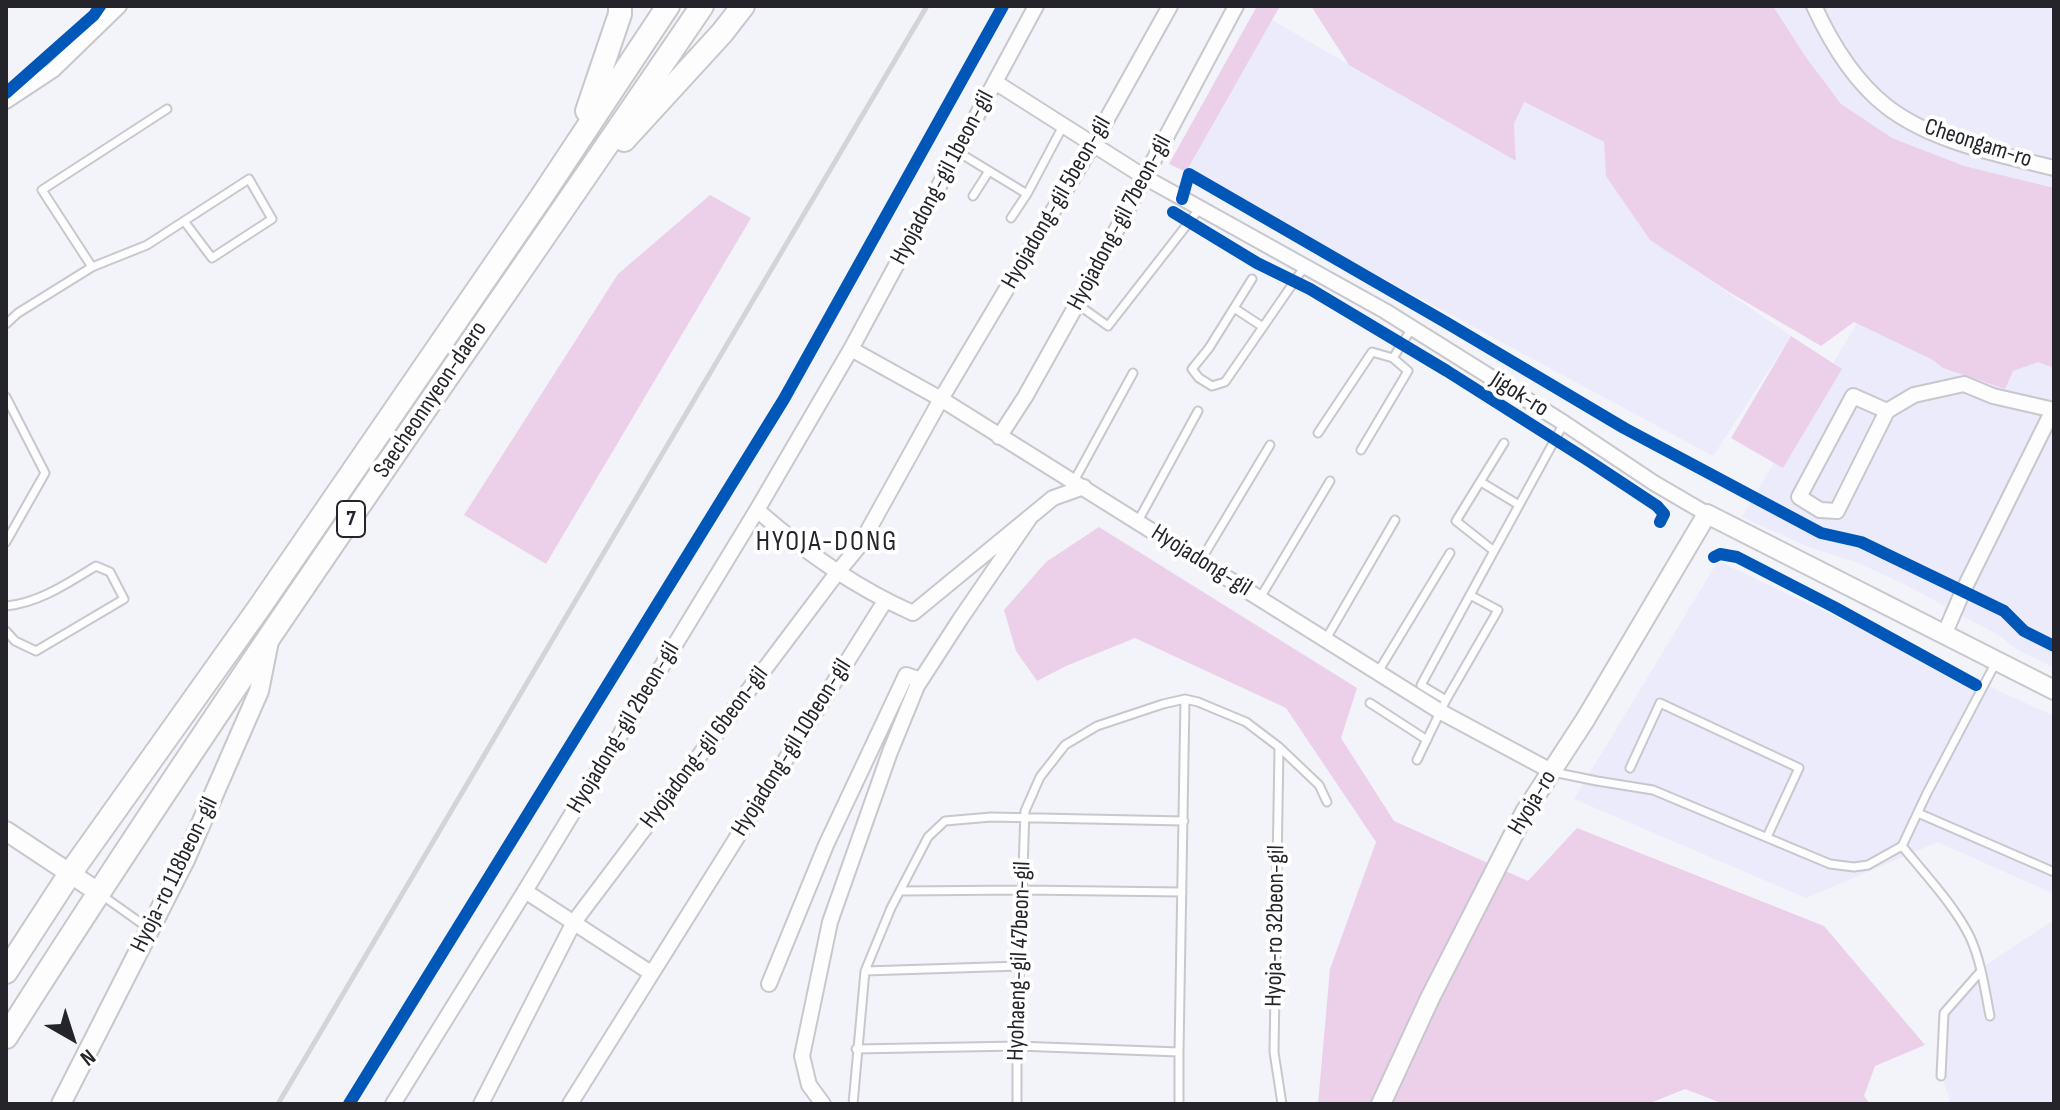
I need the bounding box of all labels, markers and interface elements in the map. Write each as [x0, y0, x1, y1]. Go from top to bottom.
street label: Hyojadong-gil 1beon-gil [885, 86, 1001, 270]
street label: Hyojadong-gil 5beon-gil [996, 112, 1118, 294]
street label: Cheongam-ro [1921, 113, 2035, 175]
street label: Hyojadong-gil 7beon-gil [1062, 131, 1178, 315]
street label: Saecheonnyeon-daero [368, 316, 494, 484]
street label: Jigok-ro [1485, 366, 1553, 424]
road number: 7 [337, 501, 365, 537]
street label: Hyojadong-gil [1145, 519, 1257, 603]
district label: HYOJA-DONG [756, 526, 898, 560]
street label: Hyojadong-gil 2beon-gil [562, 637, 686, 819]
street label: Hyojadong-gil 10beon-gil [726, 654, 858, 842]
street label: Hyojadong-gil 6beon-gil [635, 661, 775, 835]
street label: Hyoja-ro [1503, 766, 1563, 840]
street label: Hyoja-ro 118beon-gil [125, 793, 225, 957]
street label: Hyoja-ro 32beon-gil [1260, 845, 1292, 1007]
street label: Hyohaeng-gil 47beon-gil [1002, 861, 1038, 1061]
north arrow [32, 998, 112, 1078]
text: N [74, 1043, 100, 1071]

